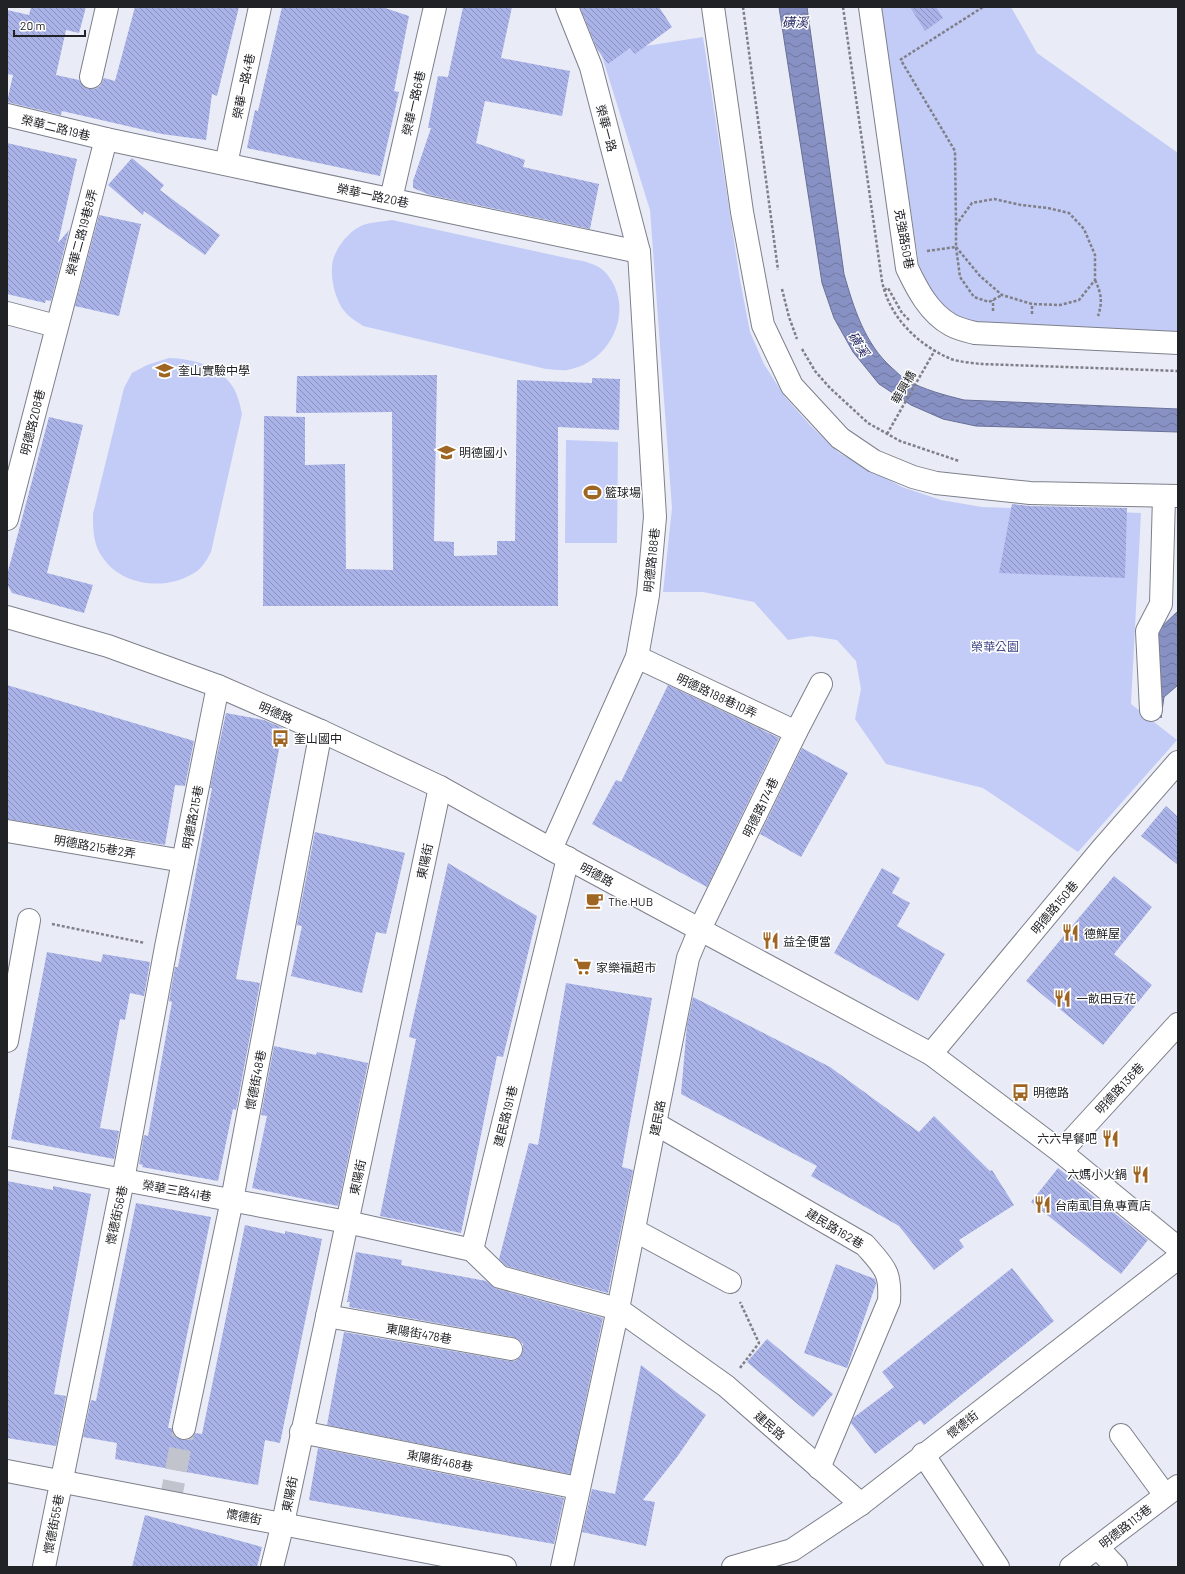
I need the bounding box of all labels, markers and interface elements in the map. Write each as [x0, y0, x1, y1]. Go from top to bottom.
scale bar [14, 12, 85, 38]
water label: 磺溪 [782, 14, 810, 30]
text: 20 m [20, 18, 46, 32]
street label: 榮華一路4巷 [229, 52, 257, 120]
street label: 榮華一路6巷 [399, 69, 427, 137]
street label: 榮華一路 [594, 103, 620, 153]
street label: 榮華二路19巷 [20, 112, 92, 142]
street label: 榮華一路20巷 [336, 181, 410, 209]
street label: 榮華二路19巷8弄 [63, 187, 99, 277]
street label: 克強路50巷 [893, 208, 917, 270]
water label: 磺溪 [845, 329, 874, 361]
school or university icon: 奎山實驗中學 [155, 360, 175, 380]
place label: 奎山實驗中學 [178, 363, 250, 377]
street label: 華興橋 [888, 368, 918, 406]
street label: 明德路208巷 [17, 388, 47, 456]
school or university icon: 明德國小 [436, 442, 456, 462]
place label: 明德國小 [459, 445, 507, 459]
sports icon: 籃球場 [582, 482, 602, 502]
place label: 籃球場 [605, 485, 641, 499]
street label: 明德路188巷 [641, 527, 661, 593]
park label: 榮華公園 [971, 639, 1019, 653]
street label: 明德路188巷10弄 [674, 670, 760, 720]
street label: 明德路 [257, 699, 295, 725]
bus stop icon: 奎山國中 [271, 728, 291, 748]
place label: 奎山國中 [294, 731, 342, 745]
street label: 明德路174巷 [740, 775, 780, 839]
street label: 明德路215巷 [179, 784, 205, 850]
street label: 明德路215巷2弄 [53, 832, 137, 860]
street label: 東陽街 [413, 842, 435, 880]
street label: 明德路 [578, 859, 616, 889]
street label: 明德路150巷 [1028, 878, 1080, 936]
cafe icon: The HUB [585, 891, 605, 911]
place label: The HUB [608, 894, 653, 908]
restaurant icon: 德鮮屋 [1061, 923, 1081, 943]
place label: 德鮮屋 [1084, 926, 1120, 940]
restaurant icon: 益全便當 [760, 931, 780, 951]
place label: 益全便當 [783, 934, 831, 948]
supermarket icon: 家樂福超市 [573, 957, 593, 977]
place label: 家樂福超市 [596, 960, 656, 974]
restaurant icon: 一畝田豆花 [1053, 988, 1073, 1008]
place label: 一畝田豆花 [1076, 991, 1136, 1005]
street label: 懷德街48巷 [242, 1049, 268, 1111]
street label: 明德路136巷 [1092, 1060, 1146, 1116]
bus stop icon: 明德路 [1010, 1082, 1030, 1102]
street label: 建民路191巷 [491, 1084, 519, 1148]
place label: 明德路 [1033, 1085, 1069, 1099]
street label: 建民路 [647, 1099, 667, 1137]
restaurant icon: 六六早餐吧 [1100, 1128, 1120, 1148]
place label: 六六早餐吧 [1037, 1131, 1097, 1145]
street label: 東陽街 [346, 1158, 368, 1196]
restaurant icon: 六媽小火鍋 [1130, 1164, 1150, 1184]
place label: 六媽小火鍋 [1067, 1167, 1127, 1181]
street label: 榮華三路41巷 [141, 1177, 213, 1203]
street label: 懷德街56巷 [103, 1184, 129, 1246]
restaurant icon: 台南虱目魚專賣店 [1032, 1195, 1052, 1215]
place label: 台南虱目魚專賣店 [1055, 1198, 1151, 1212]
street label: 建民路162巷 [804, 1205, 866, 1251]
street label: 東陽街478巷 [385, 1320, 453, 1346]
street label: 懷德街 [944, 1407, 980, 1441]
street label: 建民路 [752, 1408, 788, 1442]
street label: 東陽街468巷 [406, 1447, 474, 1473]
street label: 東陽街 [279, 1475, 299, 1513]
street label: 懷德街55巷 [40, 1493, 66, 1555]
street label: 明德路113巷 [1096, 1501, 1154, 1551]
street label: 懷德街 [225, 1506, 263, 1526]

